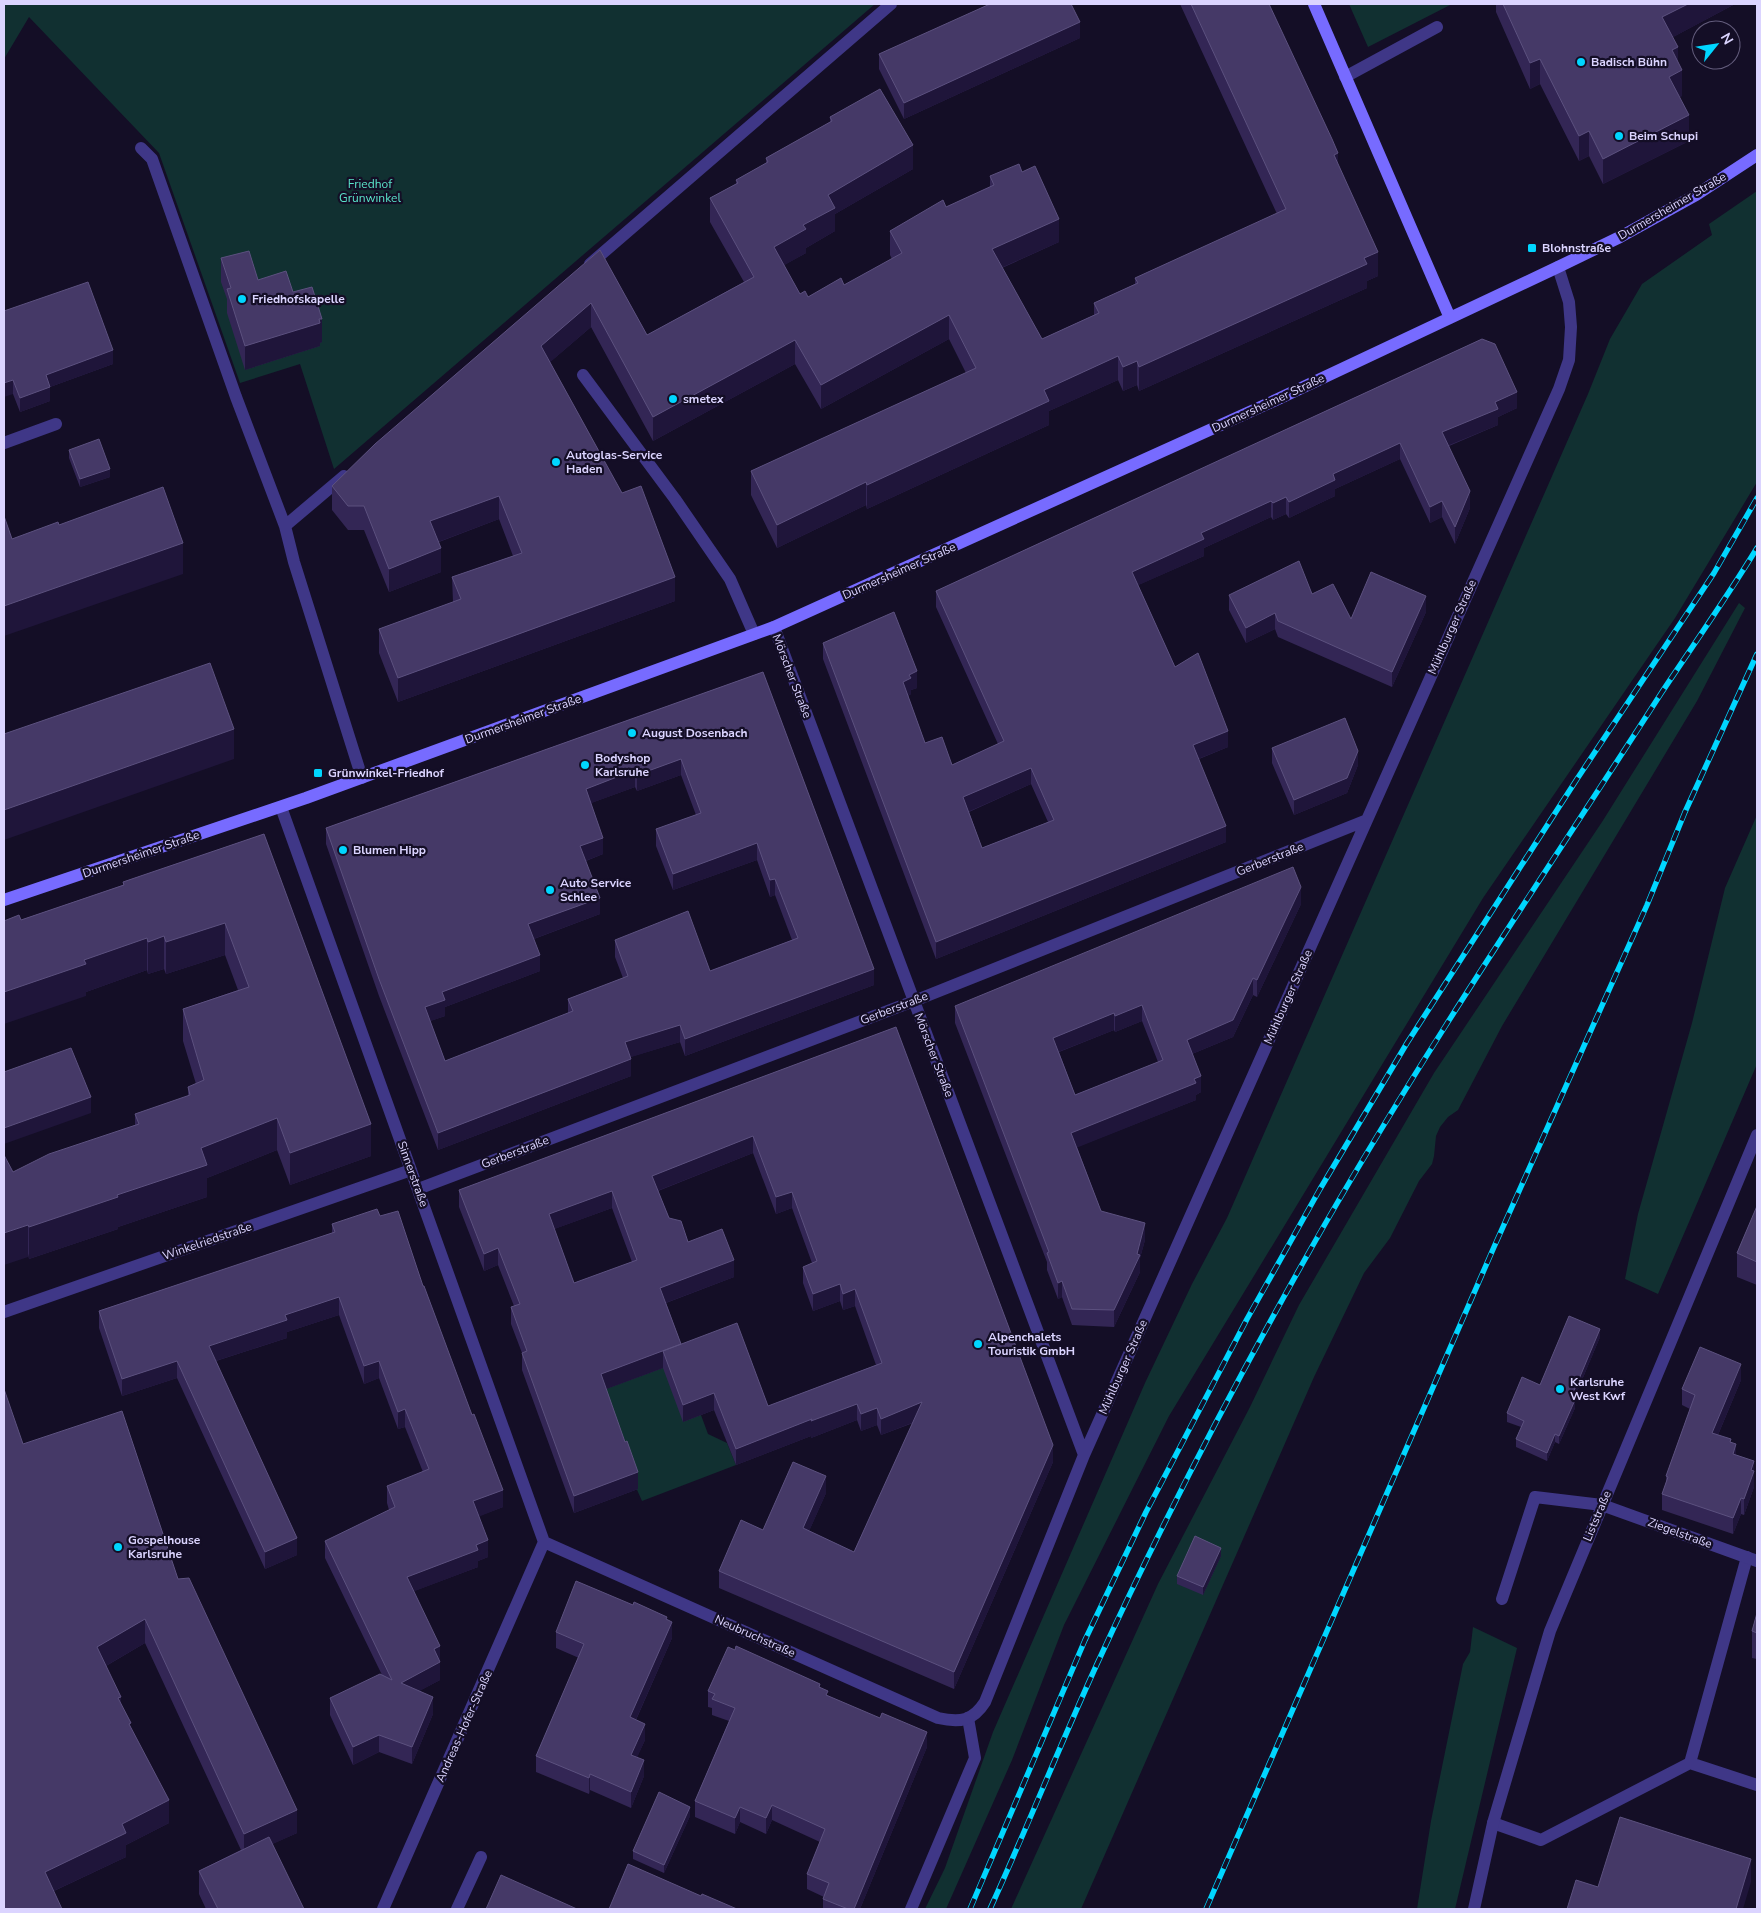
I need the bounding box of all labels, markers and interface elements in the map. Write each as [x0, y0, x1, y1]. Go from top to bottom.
north arrow [1691, 20, 1741, 70]
text: N [1716, 29, 1738, 48]
place label: Badisch Bühn [1591, 54, 1667, 70]
marker: Badisch Bühn [1575, 56, 1587, 68]
place label: Beim Schupi [1629, 128, 1698, 144]
marker: Beim Schupi [1613, 130, 1625, 142]
street label: Durmersheimer Straße [1615, 168, 1729, 244]
park label: Friedhof Grünwinkel [339, 176, 401, 206]
place label: Blohnstraße [1542, 240, 1611, 256]
marker: Blohnstraße [1526, 242, 1538, 254]
place label: Friedhofskapelle [252, 291, 345, 307]
marker: Friedhofskapelle [236, 293, 248, 305]
street label: Durmersheimer Straße [1209, 370, 1327, 436]
place label: smetex [683, 391, 724, 407]
marker: smetex [667, 393, 679, 405]
place label: Autoglas-Service Haden [566, 447, 663, 477]
marker: Autoglas-Service Haden [550, 456, 562, 468]
street label: Durmersheimer Straße [840, 539, 958, 603]
street label: Mühlburger Straße [1424, 577, 1480, 677]
street label: Mörscher Straße [769, 632, 815, 720]
street label: Durmersheimer Straße [463, 691, 583, 747]
place label: August Dosenbach [642, 725, 748, 741]
marker: August Dosenbach [626, 727, 638, 739]
place label: Bodyshop Karlsruhe [595, 750, 651, 780]
marker: Bodyshop Karlsruhe [579, 759, 591, 771]
place label: Grünwinkel-Friedhof [328, 765, 445, 781]
marker: Grünwinkel-Friedhof [312, 767, 324, 779]
street label: Durmersheimer Straße [80, 826, 202, 882]
street label: Gerberstraße [1234, 838, 1306, 880]
place label: Blumen Hipp [353, 842, 426, 858]
marker: Blumen Hipp [337, 844, 349, 856]
place label: Auto Service Schlee [560, 875, 632, 905]
marker: Auto Service Schlee [544, 884, 556, 896]
street label: Mühlburger Straße [1260, 947, 1316, 1047]
street label: Gerberstraße [858, 988, 930, 1028]
street label: Mörscher Straße [911, 1011, 957, 1099]
street label: Gerberstraße [479, 1132, 551, 1172]
street label: Sinnerstraße [394, 1139, 432, 1209]
street label: Winkelriedstraße [160, 1218, 254, 1264]
street label: Mühlburger Straße [1095, 1317, 1151, 1417]
place label: Alpenchalets Touristik GmbH [988, 1329, 1075, 1359]
marker: Alpenchalets Touristik GmbH [972, 1338, 984, 1350]
place label: Karlsruhe West Kwf [1570, 1374, 1626, 1404]
marker: Karlsruhe West Kwf [1554, 1383, 1566, 1395]
street label: Liststraße [1579, 1488, 1615, 1544]
street label: Ziegelstraße [1646, 1514, 1714, 1552]
place label: Gospelhouse Karlsruhe [128, 1532, 201, 1562]
marker: Gospelhouse Karlsruhe [112, 1541, 124, 1553]
street label: Neubruchstraße [712, 1611, 798, 1661]
street label: Andreas-Hofer-Straße [432, 1667, 496, 1785]

